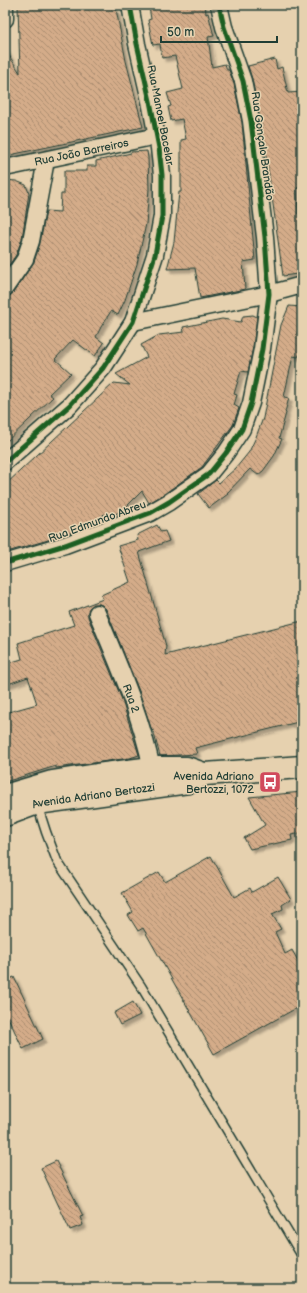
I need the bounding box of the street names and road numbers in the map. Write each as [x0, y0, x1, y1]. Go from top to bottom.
street label: Rua Manoel Bacelar [144, 64, 177, 167]
street label: Rua Gonçalo Brandão [248, 91, 277, 201]
street label: Rua João Barreiros [33, 136, 130, 169]
street label: Rua Edmundo Abreu [47, 498, 148, 545]
street label: Rua 2 [120, 682, 142, 715]
street label: Avenida Adriano Bertozzi [30, 781, 156, 811]

